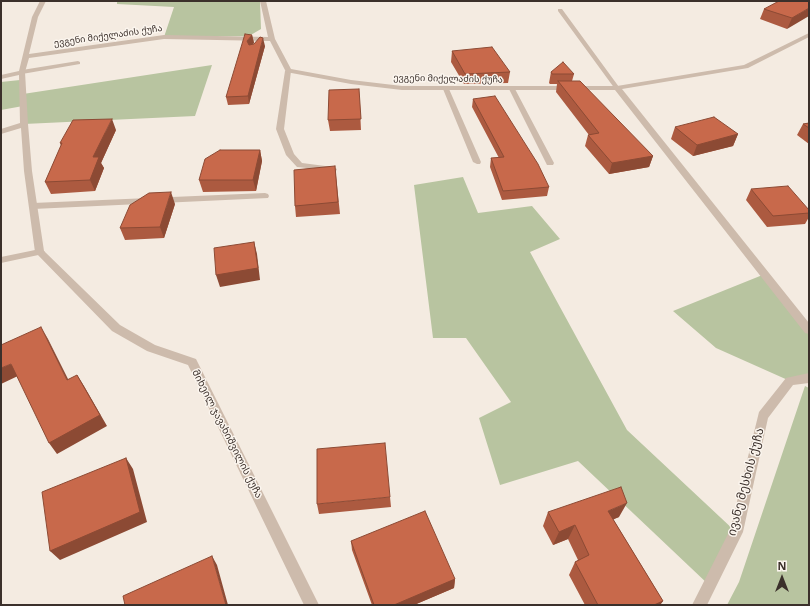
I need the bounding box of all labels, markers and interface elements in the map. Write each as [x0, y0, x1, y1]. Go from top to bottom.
street label: ევგენი მიქელაძის ქუჩა [53, 23, 163, 49]
street label: ევგენი მიქელაძის ქუჩა [393, 73, 503, 85]
street label: მიხეილ ჯავახიშვილის ქუჩა [189, 368, 265, 500]
street label: ივანე მესხის ქუჩა [725, 426, 767, 538]
north arrow [762, 558, 802, 598]
text: N [778, 558, 786, 573]

